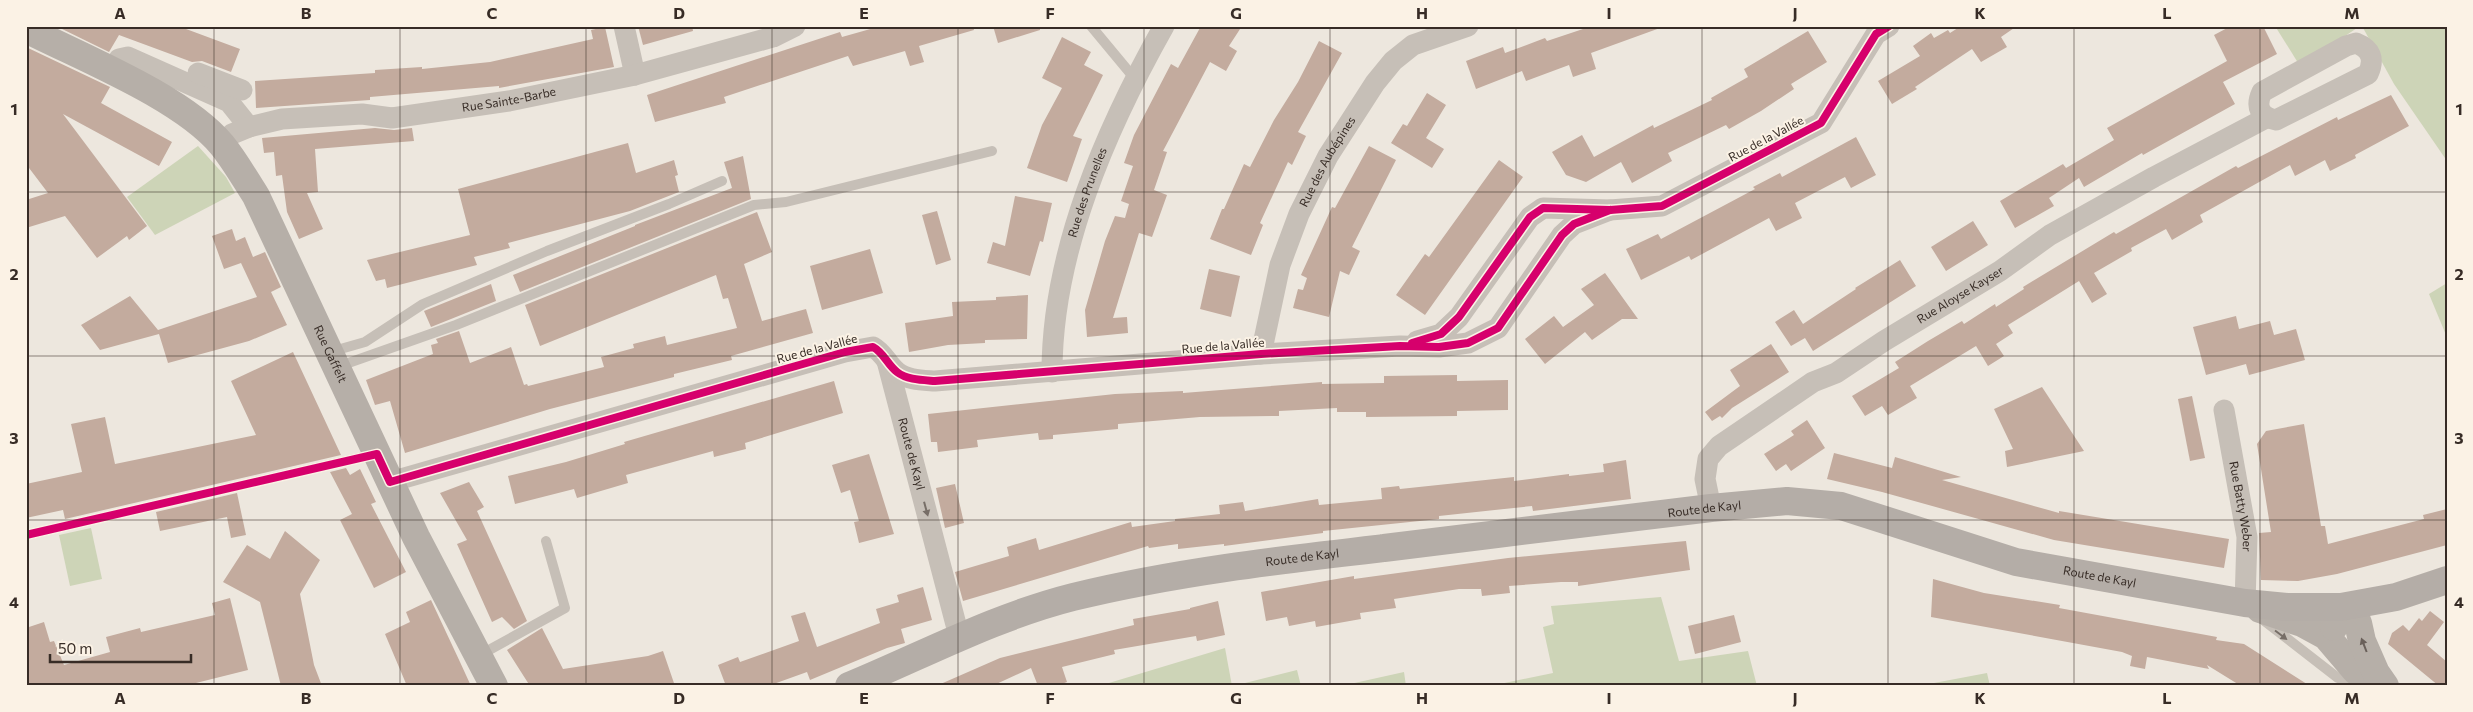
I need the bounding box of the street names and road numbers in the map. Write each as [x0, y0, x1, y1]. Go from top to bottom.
street label: Rue Sainte-Barbe [461, 84, 557, 114]
street label: Rue de la Vallée [1726, 112, 1806, 164]
street label: Rue des Aubépines [1296, 113, 1358, 209]
street label: Rue des Prunelles [1064, 145, 1109, 239]
street label: Rue Aloyse Kayser [1914, 263, 2006, 326]
street label: Rue Gaffelt [312, 323, 350, 385]
street label: Rue de la Vallée [775, 331, 859, 366]
street label: Rue de la Vallée [1181, 334, 1265, 356]
street label: Route de Kayl [896, 416, 928, 491]
street label: Rue Batty Weber [2227, 460, 2255, 552]
street label: Route de Kayl [1667, 497, 1742, 519]
street label: Route de Kayl [1264, 545, 1340, 568]
street label: Route de Kayl [2062, 563, 2137, 589]

